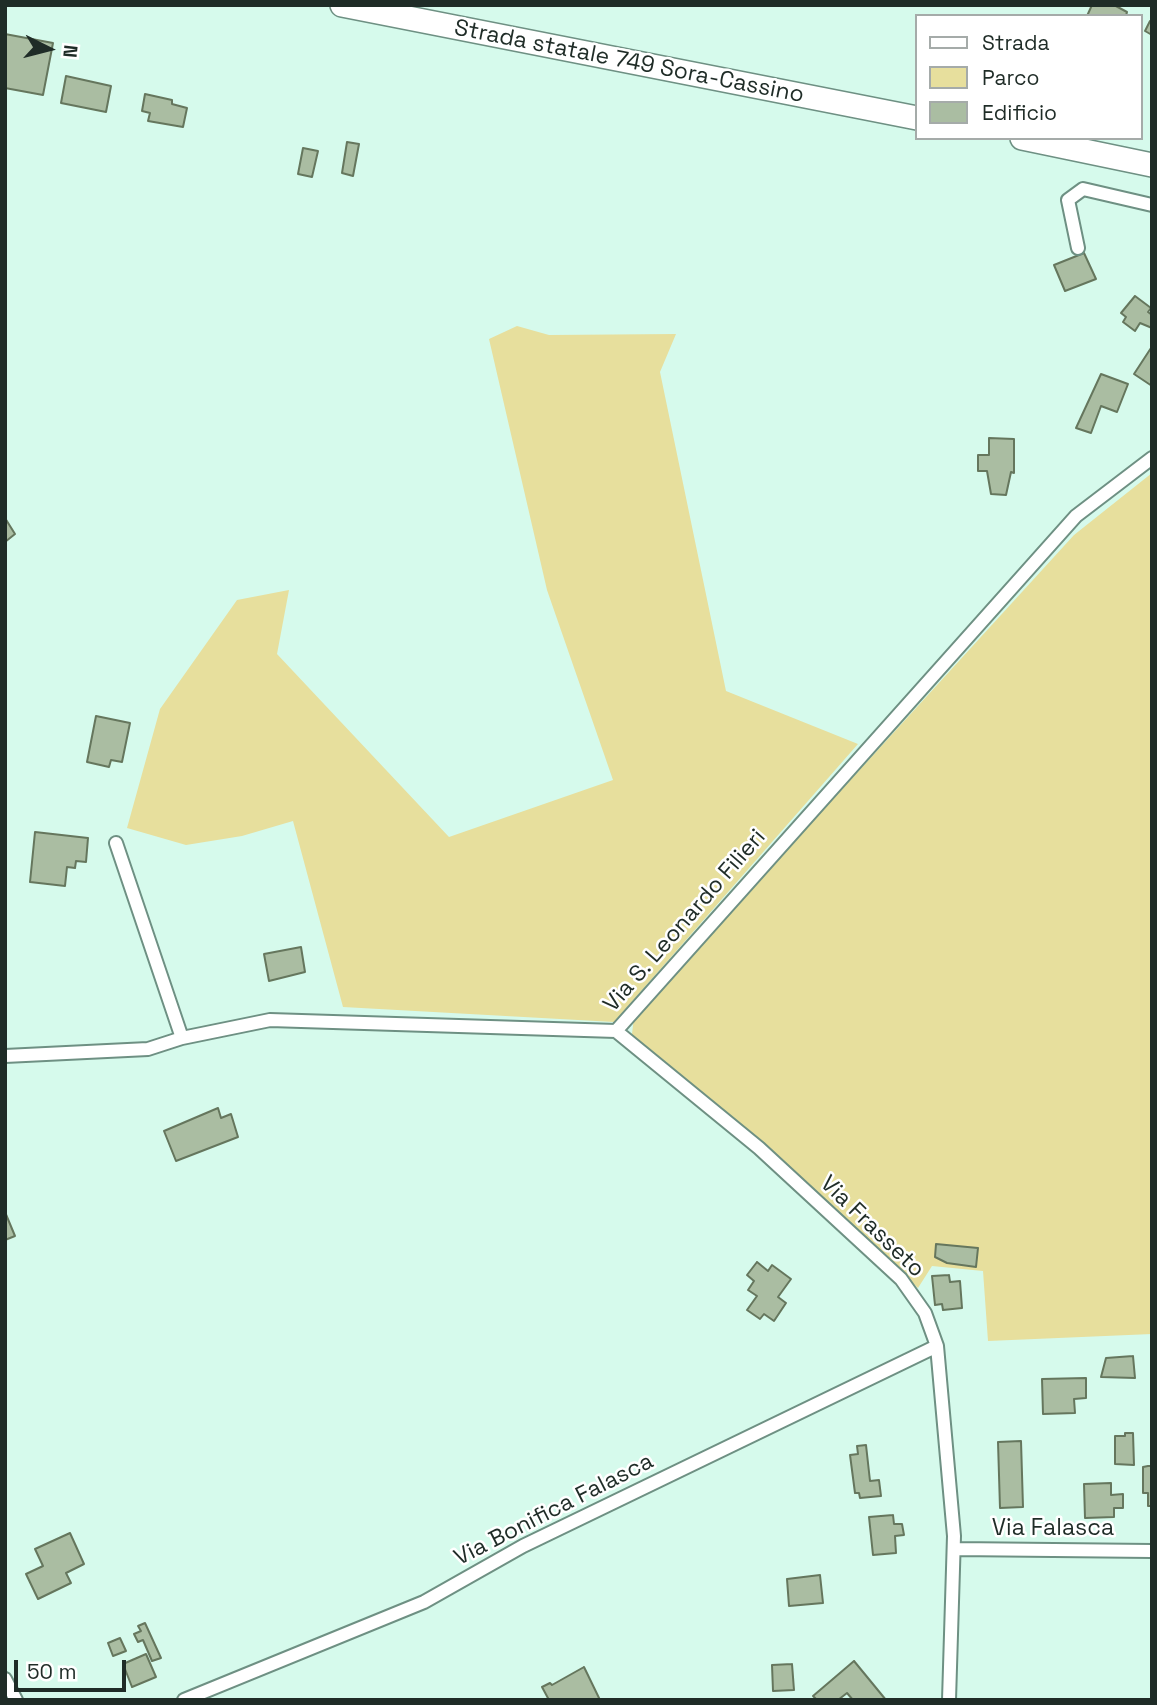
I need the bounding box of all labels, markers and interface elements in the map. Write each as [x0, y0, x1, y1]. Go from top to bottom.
north arrow [14, 14, 84, 84]
legend [916, 14, 1143, 140]
street label: Strada statale 749 Sora-Cassino [452, 15, 806, 109]
text: Strada [982, 29, 1049, 56]
text: N [57, 44, 83, 59]
text: Parco [982, 64, 1040, 91]
text: Edificio [982, 99, 1057, 126]
street label: Via S. Leonardo Filieri [598, 824, 772, 1018]
street label: Via Frasseto [814, 1170, 930, 1284]
street label: Via Bonifica Falasca [450, 1448, 658, 1572]
street label: Via Falasca [992, 1515, 1114, 1543]
scale bar [18, 1646, 130, 1690]
text: 50 m [27, 1658, 77, 1685]

